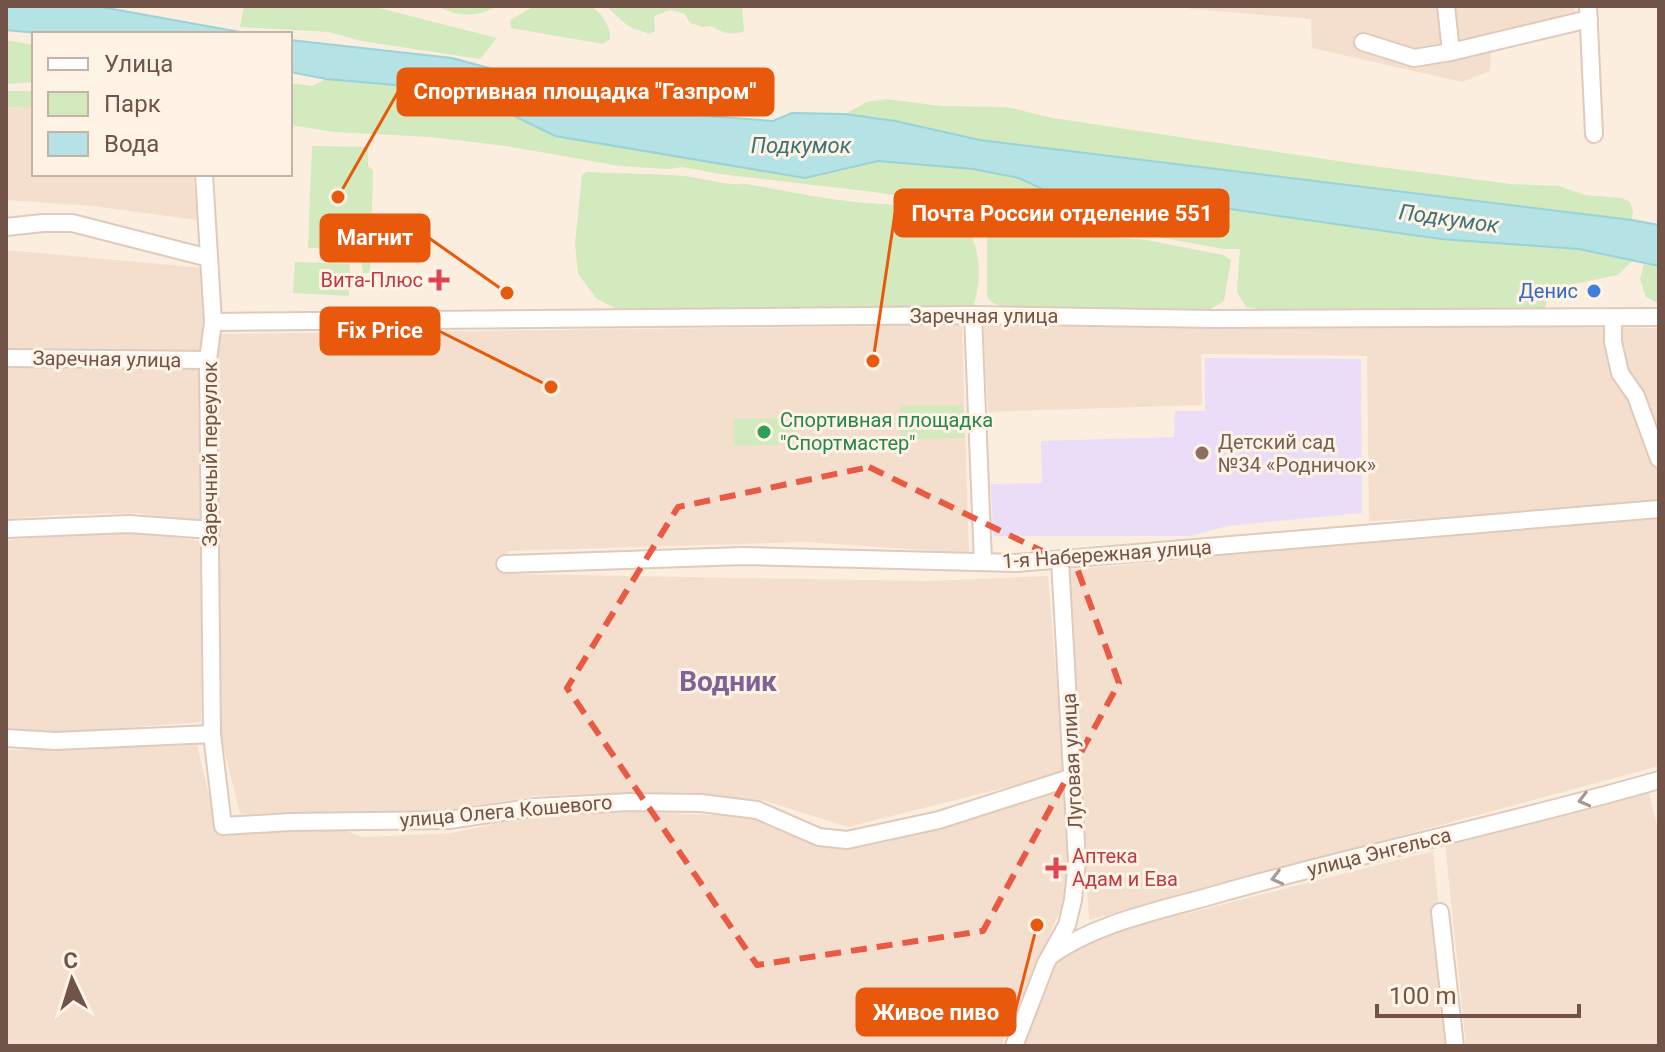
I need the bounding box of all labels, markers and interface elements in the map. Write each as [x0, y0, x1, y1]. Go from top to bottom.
legend [32, 32, 292, 176]
text: Улица [104, 50, 173, 78]
callout: Спортивная площадка "Газпром" [398, 69, 773, 115]
text: Спортивная площадка "Газпром" [414, 79, 756, 104]
text: Парк [104, 90, 161, 118]
text: Вода [104, 130, 159, 158]
water label: Подкумок [751, 133, 852, 158]
callout: Почта России отделение 551 [895, 190, 1228, 236]
water label: Подкумок [1397, 199, 1501, 238]
text: Почта России отделение 551 [911, 201, 1213, 226]
callout: Магнит [321, 215, 429, 261]
text: Магнит [337, 225, 413, 250]
place label: Вита-Плюс [321, 268, 423, 292]
marker: Вита-Плюс [430, 271, 448, 289]
place label: Денис [1519, 279, 1578, 303]
marker: Денис [1585, 282, 1603, 300]
street label: Заречная улица [910, 304, 1058, 328]
callout: Fix Price [321, 308, 439, 354]
text: Fix Price [337, 318, 423, 343]
street label: Заречная улица [32, 346, 182, 372]
street label: Заречный переулок [198, 361, 222, 547]
place label: Спортивная площадка "Спортмастер" [780, 408, 993, 455]
marker: Спортивная площадка "Спортмастер" [755, 423, 773, 441]
place label: Детский сад №34 «Родничок» [1218, 430, 1376, 477]
marker: Детский сад №34 «Родничок» [1193, 444, 1211, 462]
street label: 1-я Набережная улица [1001, 535, 1213, 573]
district label: Водник [679, 665, 777, 698]
street label: Луговая улица [1056, 692, 1088, 830]
street label: улица Олега Кошевого [399, 790, 613, 832]
one-way arrow [1577, 790, 1591, 807]
street label: улица Энгельса [1305, 823, 1453, 881]
place label: Аптека Адам и Ева [1072, 844, 1178, 891]
marker: Аптека Адам и Ева [1047, 859, 1065, 877]
one-way arrow [1271, 868, 1285, 885]
north arrow [32, 940, 112, 1020]
text: С [63, 948, 79, 974]
scale bar [1377, 968, 1579, 1018]
text: 100 m [1389, 982, 1456, 1010]
callout: Живое пиво [857, 989, 1015, 1035]
text: Живое пиво [873, 1000, 999, 1025]

